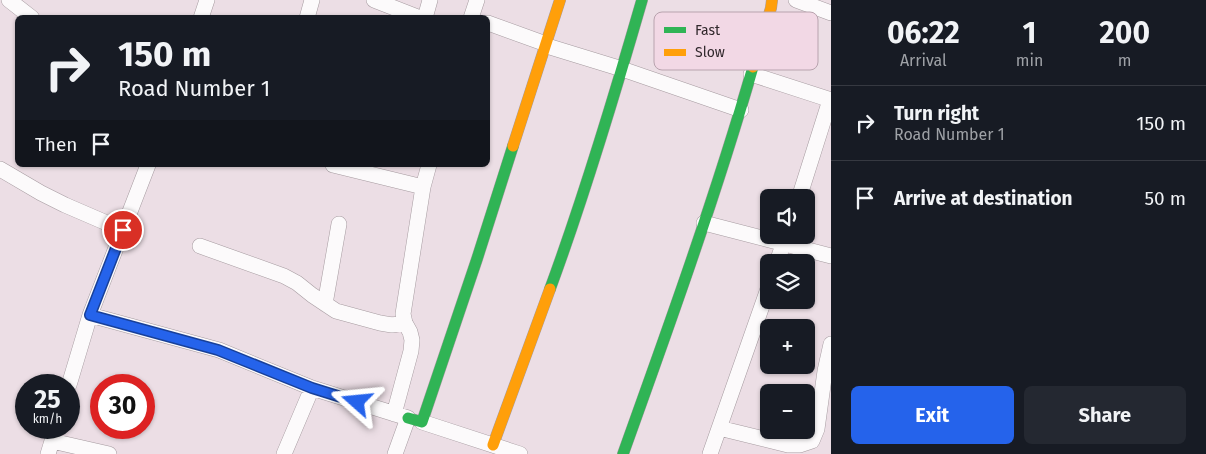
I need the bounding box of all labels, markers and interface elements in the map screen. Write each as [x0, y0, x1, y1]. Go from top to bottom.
legend [654, 12, 818, 70]
text: 06:22 [887, 15, 960, 51]
text: 1 [1023, 15, 1037, 51]
text: 200 [1099, 15, 1150, 51]
text: Fast [695, 22, 721, 39]
text: 150 m [118, 33, 211, 75]
icon: right [35, 35, 100, 100]
text: Slow [695, 44, 725, 61]
text: Arrival [900, 51, 947, 70]
text: min [1016, 51, 1043, 70]
text: m [1118, 51, 1132, 70]
text: Road Number 1 [118, 75, 270, 102]
text: Turn right [894, 102, 979, 125]
icon: right [851, 109, 879, 137]
text: 150 m [1136, 112, 1186, 135]
text: Road Number 1 [894, 125, 1005, 144]
icon: arrive [87, 130, 115, 158]
text: Then [35, 133, 77, 156]
icon: arrive [851, 184, 879, 212]
text: Arrive at destination [894, 187, 1073, 210]
text: 50 m [1145, 187, 1186, 210]
map controls [760, 189, 815, 439]
button: sound [760, 189, 815, 244]
pin [102, 209, 144, 251]
icon: arrive [109, 216, 137, 244]
button: layers [760, 254, 815, 309]
button: + [760, 319, 815, 374]
speed limit sign: 30 [90, 374, 155, 439]
position arrow [330, 375, 382, 427]
button: − [760, 384, 815, 439]
text: 25 [34, 385, 61, 415]
button: Exit [851, 386, 1014, 444]
button: Share [1024, 386, 1186, 444]
text: km/h [33, 412, 62, 426]

